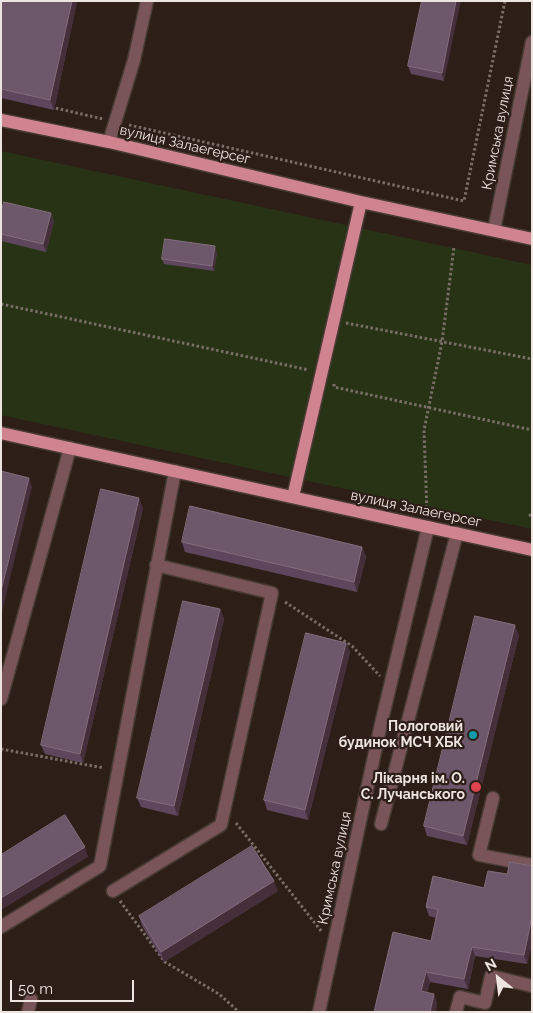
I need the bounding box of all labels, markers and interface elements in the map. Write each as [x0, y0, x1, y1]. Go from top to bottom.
street label: Кримська вулиця [479, 75, 517, 191]
street label: вулиця Залаегерсег [118, 122, 252, 168]
street label: вулиця Залаегерсег [349, 487, 483, 531]
place label: Пологовий будинок МСЧ ХБК [339, 719, 463, 752]
marker: Пологовий будинок МСЧ ХБК [467, 729, 479, 741]
place label: Лікарня ім. О. С. Лучанського [361, 771, 465, 804]
marker: Лікарня ім. О. С. Лучанського [469, 780, 483, 794]
street label: Кримська вулиця [315, 810, 355, 926]
north arrow [473, 953, 523, 1003]
text: N [482, 955, 499, 974]
scale bar [12, 970, 136, 1002]
text: 50 m [18, 980, 53, 998]

